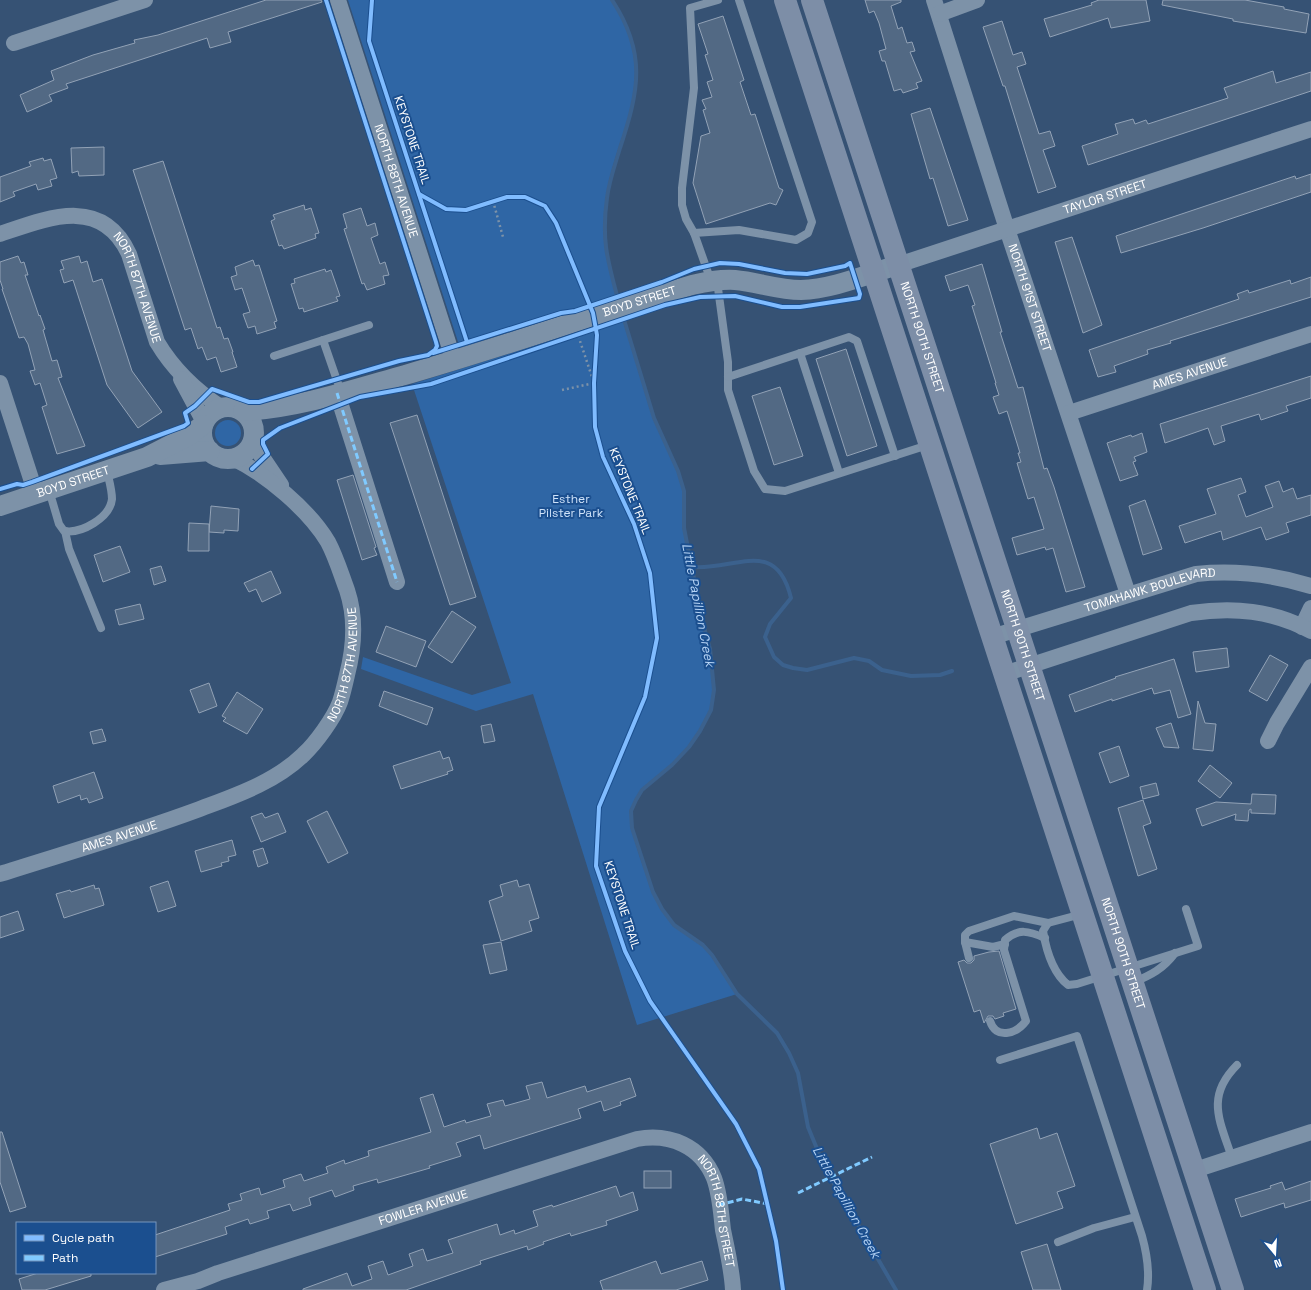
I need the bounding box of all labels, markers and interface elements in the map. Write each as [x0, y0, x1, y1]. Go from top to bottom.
street label: KEYSTONE TRAIL [390, 94, 434, 187]
street label: NORTH 88TH AVENUE [370, 122, 422, 240]
street label: TAYLOR STREET [1061, 176, 1149, 218]
street label: NORTH 87TH AVENUE [110, 228, 165, 345]
street label: NORTH 91ST STREET [1004, 242, 1055, 354]
street label: NORTH 90TH STREET [896, 279, 948, 395]
street label: BOYD STREET [601, 282, 678, 321]
street label: AMES AVENUE [1150, 354, 1230, 393]
street label: KEYSTONE TRAIL [605, 445, 655, 537]
street label: BOYD STREET [34, 462, 112, 501]
park label: Esther Pilster Park [539, 491, 604, 521]
water label: Little Papillion Creek [678, 542, 719, 670]
street label: TOMAHAWK BOULEVARD [1082, 565, 1216, 616]
street label: NORTH 90TH STREET [997, 587, 1048, 703]
street label: NORTH 87TH AVENUE [323, 606, 361, 725]
street label: AMES AVENUE [79, 817, 160, 856]
street label: KEYSTONE TRAIL [600, 859, 644, 952]
street label: NORTH 90TH STREET [1097, 896, 1149, 1012]
water label: Little Papillion Creek [809, 1143, 885, 1263]
street label: NORTH 88TH STREET [694, 1151, 738, 1269]
street label: FOWLER AVENUE [377, 1186, 470, 1229]
legend [16, 1222, 156, 1274]
text: Cycle path [52, 1230, 114, 1246]
north arrow [1255, 1234, 1295, 1274]
text: Path [52, 1250, 78, 1266]
text: N [1272, 1256, 1284, 1271]

